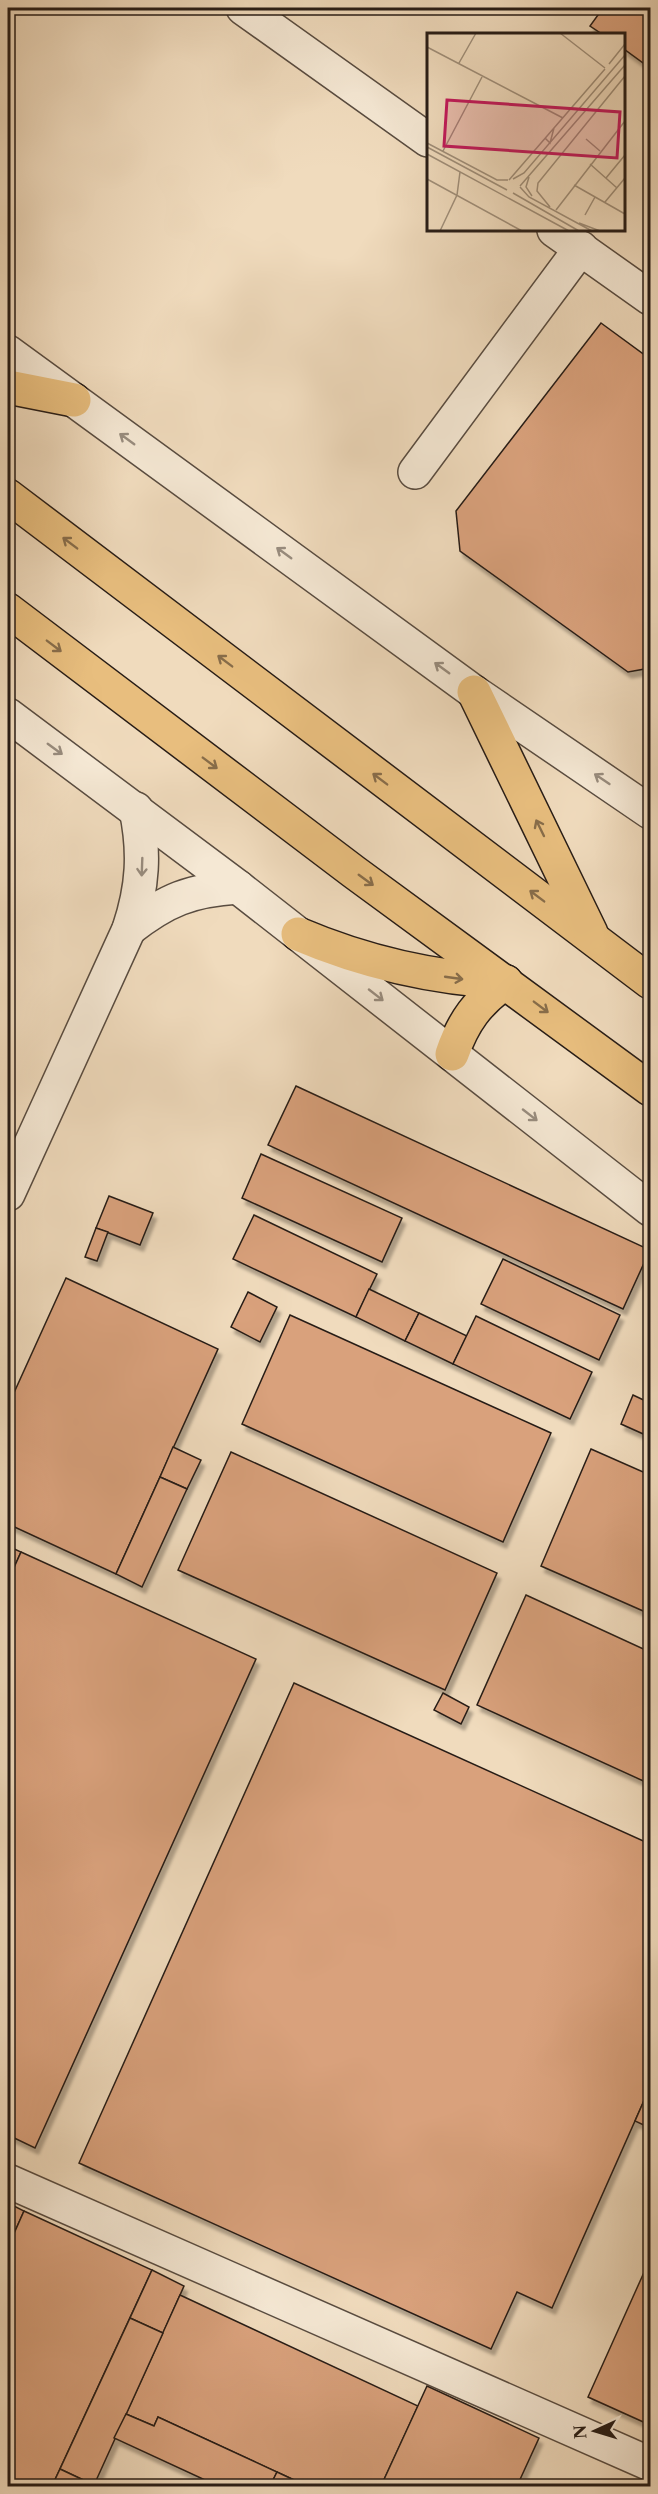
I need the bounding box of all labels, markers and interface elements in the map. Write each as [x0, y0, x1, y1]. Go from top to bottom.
inset map [427, 33, 625, 231]
one-way arrow [119, 432, 135, 445]
one-way arrow [62, 537, 78, 550]
one-way arrow [277, 547, 293, 560]
one-way arrow [46, 639, 62, 652]
one-way arrow [217, 655, 233, 668]
one-way arrow [434, 662, 450, 674]
one-way arrow [46, 743, 62, 755]
one-way arrow [202, 756, 218, 769]
one-way arrow [373, 773, 389, 786]
one-way arrow [595, 773, 611, 785]
one-way arrow [534, 820, 545, 838]
one-way arrow [137, 856, 148, 876]
one-way arrow [357, 874, 373, 886]
one-way arrow [529, 890, 545, 902]
one-way arrow [444, 973, 464, 984]
one-way arrow [368, 989, 384, 1002]
one-way arrow [532, 1001, 548, 1013]
one-way arrow [522, 1109, 538, 1122]
north arrow [565, 2401, 625, 2461]
text: N [570, 2424, 590, 2440]

